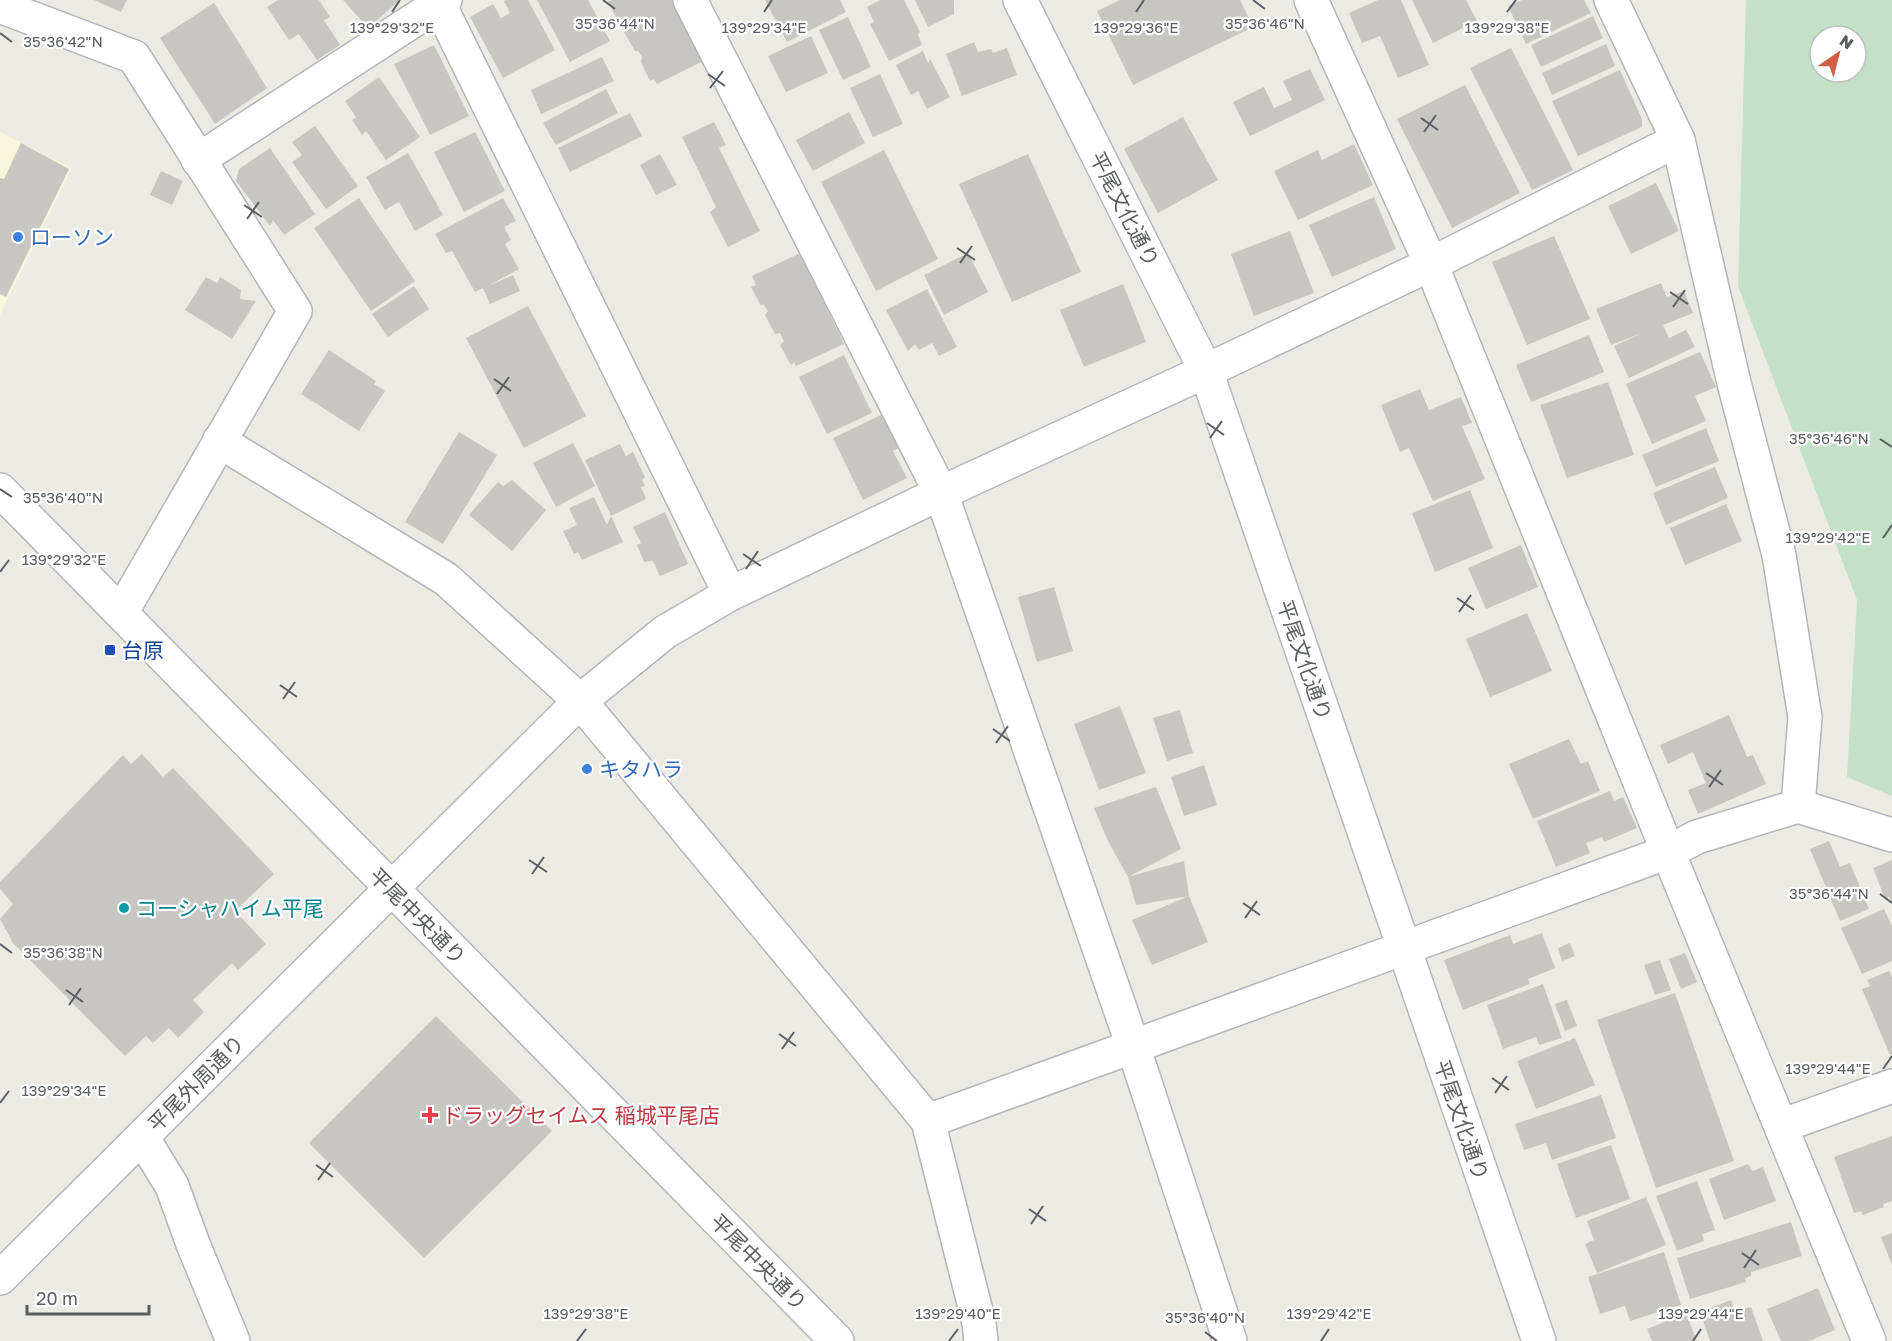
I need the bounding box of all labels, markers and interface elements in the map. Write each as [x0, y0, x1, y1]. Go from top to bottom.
text: 35°36'44"N [575, 14, 655, 32]
text: 35°36'46"N [1225, 14, 1305, 32]
text: 139°29'32"E [350, 18, 434, 36]
text: 139°29'34"E [722, 18, 806, 36]
text: 139°29'36"E [1094, 18, 1178, 36]
text: 139°29'38"E [1465, 18, 1549, 36]
north arrow [1808, 24, 1868, 84]
text: N [1836, 30, 1857, 53]
text: 35°36'42"N [23, 32, 103, 50]
street label: 平尾文化通り [1085, 147, 1165, 271]
place label: ローソン [30, 224, 114, 250]
marker: ローソン [11, 230, 25, 244]
text: 35°36'46"N [1789, 429, 1869, 447]
text: 35°36'40"N [23, 488, 103, 506]
text: 139°29'42"E [1786, 528, 1870, 546]
text: 139°29'32"E [22, 550, 106, 568]
street label: 平尾文化通り [1272, 596, 1338, 724]
place label: 台原 [122, 637, 164, 663]
marker: 台原 [103, 643, 117, 657]
place label: キタハラ [599, 756, 683, 782]
marker: キタハラ [580, 762, 594, 776]
street label: 平尾中央通り [364, 862, 472, 970]
text: 35°36'44"N [1789, 884, 1869, 902]
place label: コーシャハイム平尾 [136, 895, 324, 921]
marker: コーシャハイム平尾 [117, 901, 131, 915]
text: 35°36'38"N [23, 943, 103, 961]
street label: 平尾外周通り [142, 1029, 250, 1137]
street label: 平尾文化通り [1429, 1056, 1495, 1184]
text: 139°29'44"E [1785, 1059, 1871, 1077]
text: 139°29'34"E [22, 1081, 106, 1099]
place label: ドラッグセイムス 稲城平尾店 [442, 1102, 720, 1128]
marker: ドラッグセイムス 稲城平尾店 [423, 1108, 437, 1122]
street label: 平尾中央通り [705, 1208, 813, 1316]
scale bar [27, 1278, 148, 1316]
text: 20 m [36, 1287, 78, 1309]
text: 139°29'38"E [544, 1304, 628, 1322]
text: 139°29'40"E [915, 1304, 1001, 1322]
text: 139°29'42"E [1287, 1304, 1371, 1322]
text: 139°29'44"E [1658, 1304, 1744, 1322]
text: 35°36'40"N [1165, 1308, 1245, 1326]

